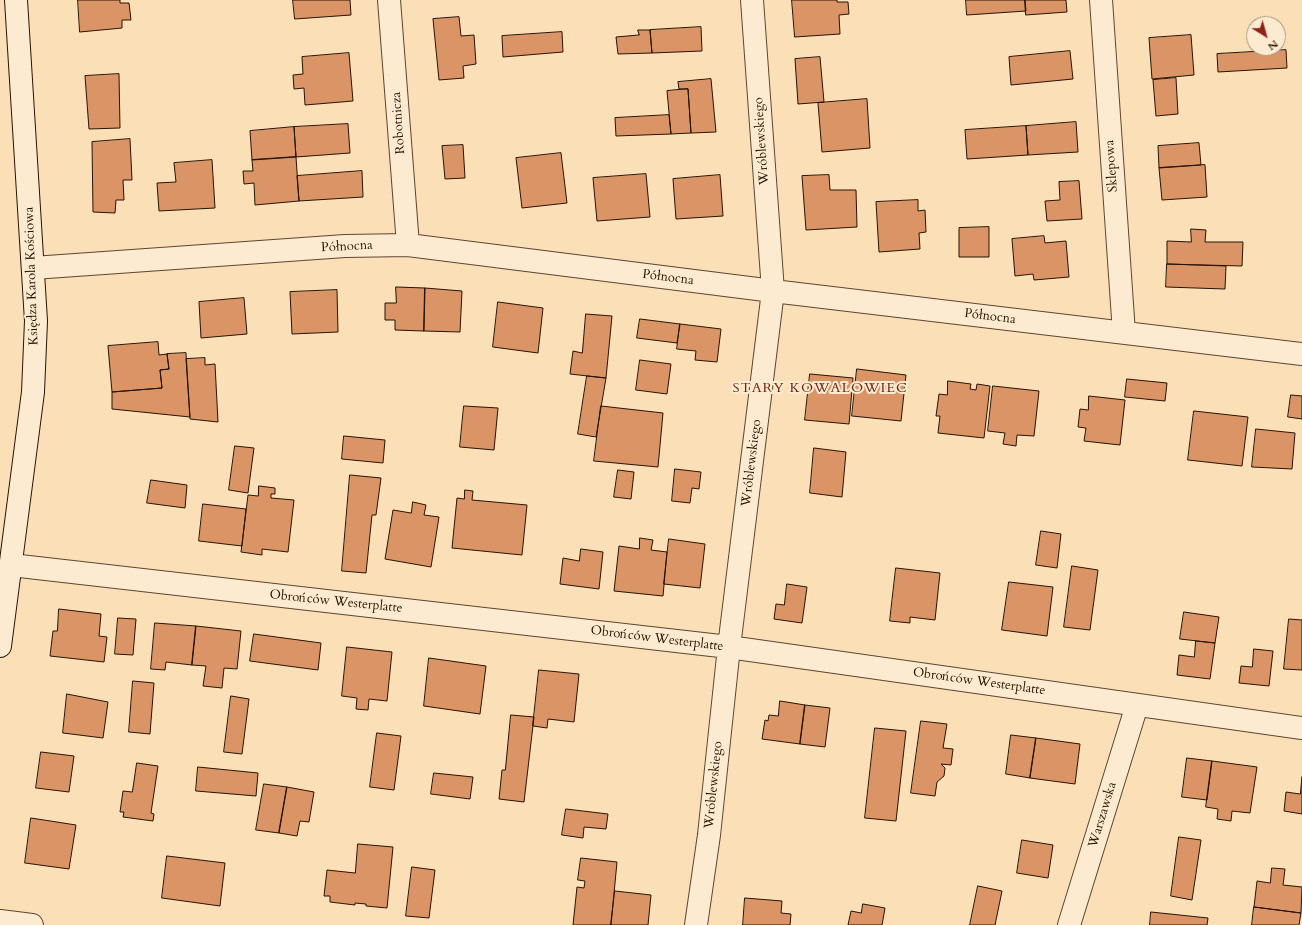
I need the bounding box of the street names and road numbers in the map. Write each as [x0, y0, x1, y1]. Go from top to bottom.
street label: Robotnicza [389, 91, 409, 155]
street label: Wróblewskiego [751, 97, 773, 185]
street label: Sklepowa [1102, 139, 1122, 193]
street label: Księdza Karola Kościowa [22, 206, 42, 346]
street label: Północna [321, 238, 373, 256]
street label: Północna [641, 267, 695, 289]
street label: Północna [963, 306, 1017, 328]
street label: Wróblewskiego [739, 418, 765, 508]
street label: Obrońców Westerplatte [269, 587, 403, 617]
street label: Obrońców Westerplatte [590, 623, 724, 655]
street label: Obrońców Westerplatte [912, 665, 1046, 699]
street label: Wróblewskiego [702, 740, 726, 830]
street label: Warszawska [1086, 780, 1120, 850]

